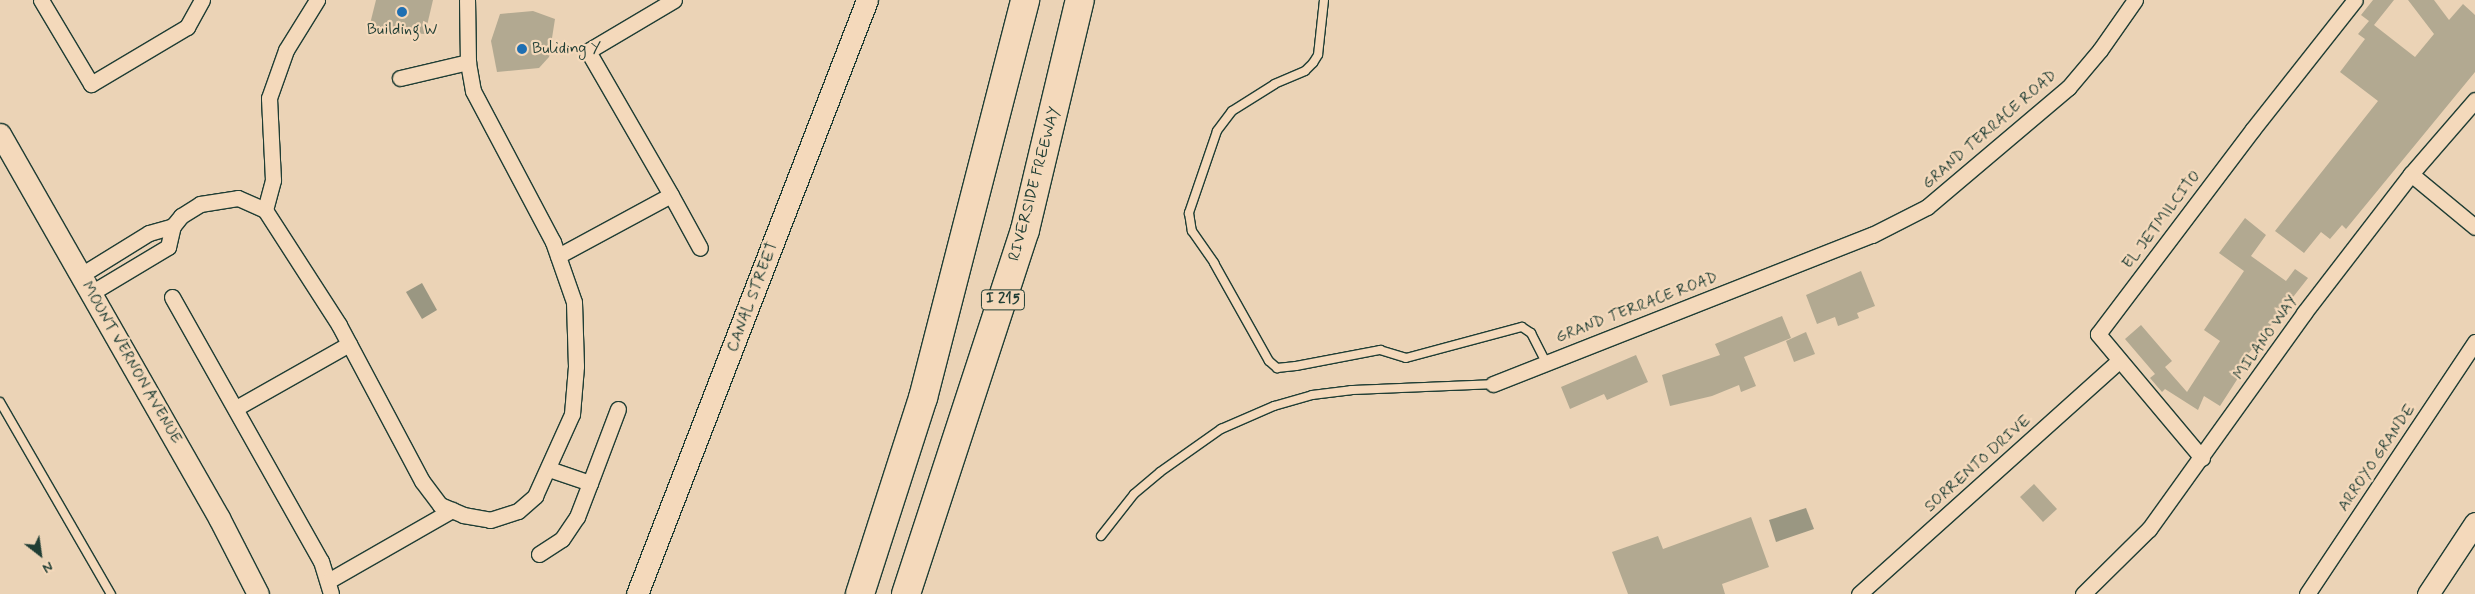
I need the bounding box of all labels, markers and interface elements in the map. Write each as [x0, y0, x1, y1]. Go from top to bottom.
marker: Building W [396, 6, 408, 18]
place label: Building W [366, 20, 438, 40]
place label: Buliding Y [532, 39, 601, 59]
marker: Buliding Y [516, 43, 528, 55]
street label: GRAND TERRACE ROAD [1920, 68, 2060, 192]
street label: RIVERSIDE FREEWAY [1005, 104, 1065, 264]
street label: EL JETMILCITO [2118, 167, 2206, 273]
street label: CANAL STREET [723, 239, 783, 355]
street label: GRAND TERRACE ROAD [1555, 269, 1719, 347]
street label: MOUNT VERNON AVENUE [76, 277, 186, 449]
road number: I 215 [980, 288, 1026, 312]
street label: MILANO WAY [2230, 292, 2302, 384]
street label: ARROYO GRANDE [2334, 401, 2420, 515]
street label: SORRENTO DRIVE [1921, 411, 2035, 517]
north arrow [15, 529, 65, 579]
text: N [39, 557, 56, 577]

